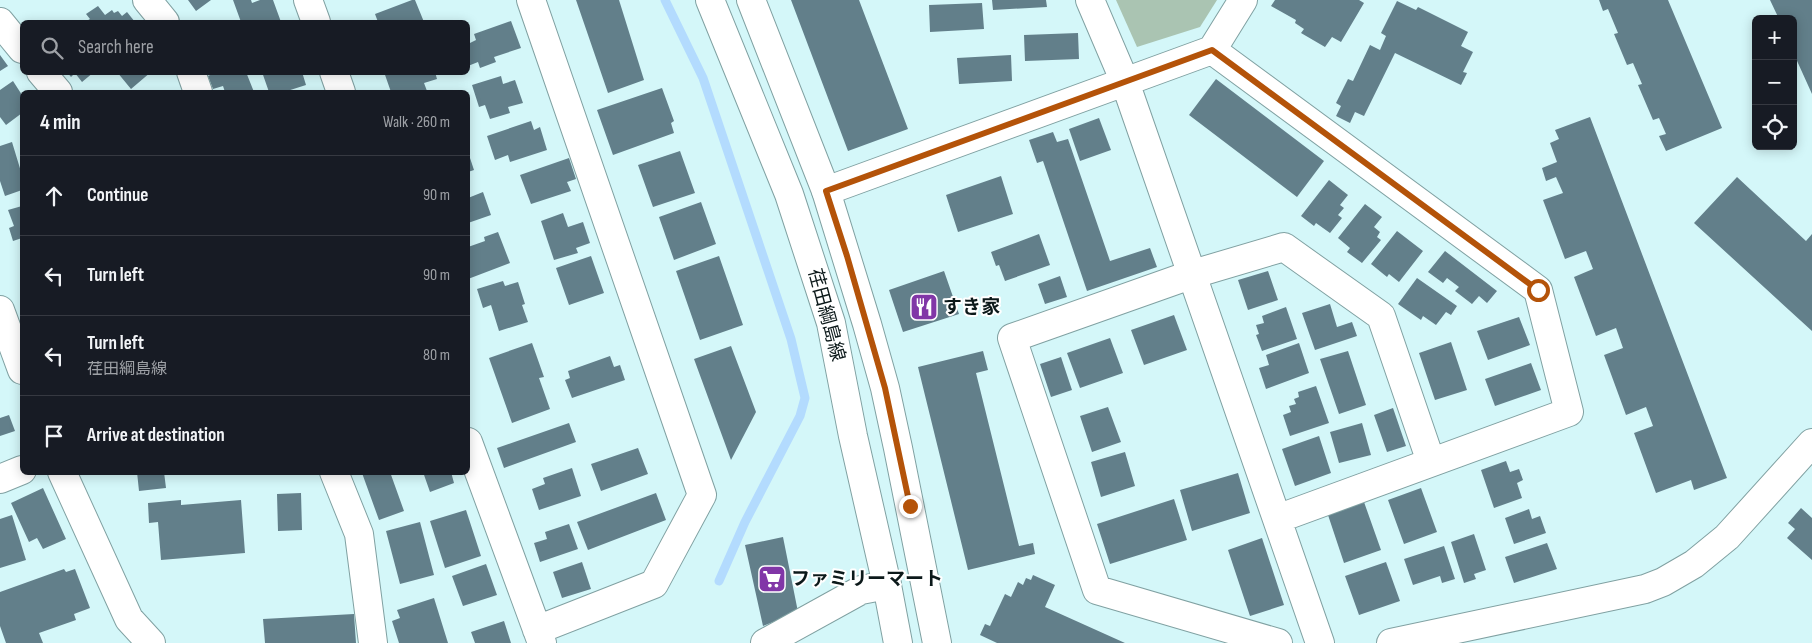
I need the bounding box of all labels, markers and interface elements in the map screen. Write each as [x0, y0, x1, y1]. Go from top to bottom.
map controls [1752, 15, 1797, 150]
button: + [1752, 15, 1797, 60]
search box [20, 20, 470, 75]
icon: search [38, 34, 66, 62]
text: Search here [78, 36, 154, 59]
button: − [1752, 60, 1797, 105]
button: locate [1752, 105, 1797, 150]
text: 4 min [40, 110, 81, 135]
text: Walk · 260 m [383, 113, 450, 132]
icon: ahead [40, 182, 68, 210]
text: Continue [87, 184, 148, 207]
text: 90 m [423, 186, 450, 205]
icon: left [40, 262, 68, 290]
text: Turn left [87, 264, 144, 287]
text: 90 m [423, 266, 450, 285]
street label: 荏田綱島線 [803, 266, 849, 364]
route start [1527, 279, 1550, 302]
restaurant icon: すき家 [909, 292, 939, 322]
place label: すき家 [943, 296, 1000, 319]
text: Turn left [87, 332, 144, 355]
icon: left [40, 342, 68, 370]
text: 80 m [423, 346, 450, 365]
text: 荏田綱島線 [87, 360, 167, 379]
icon: arrive [40, 422, 68, 450]
text: Arrive at destination [87, 424, 225, 447]
route end [899, 495, 922, 518]
supermarket icon: ファミリーマート [757, 564, 787, 594]
place label: ファミリーマート [791, 568, 943, 591]

